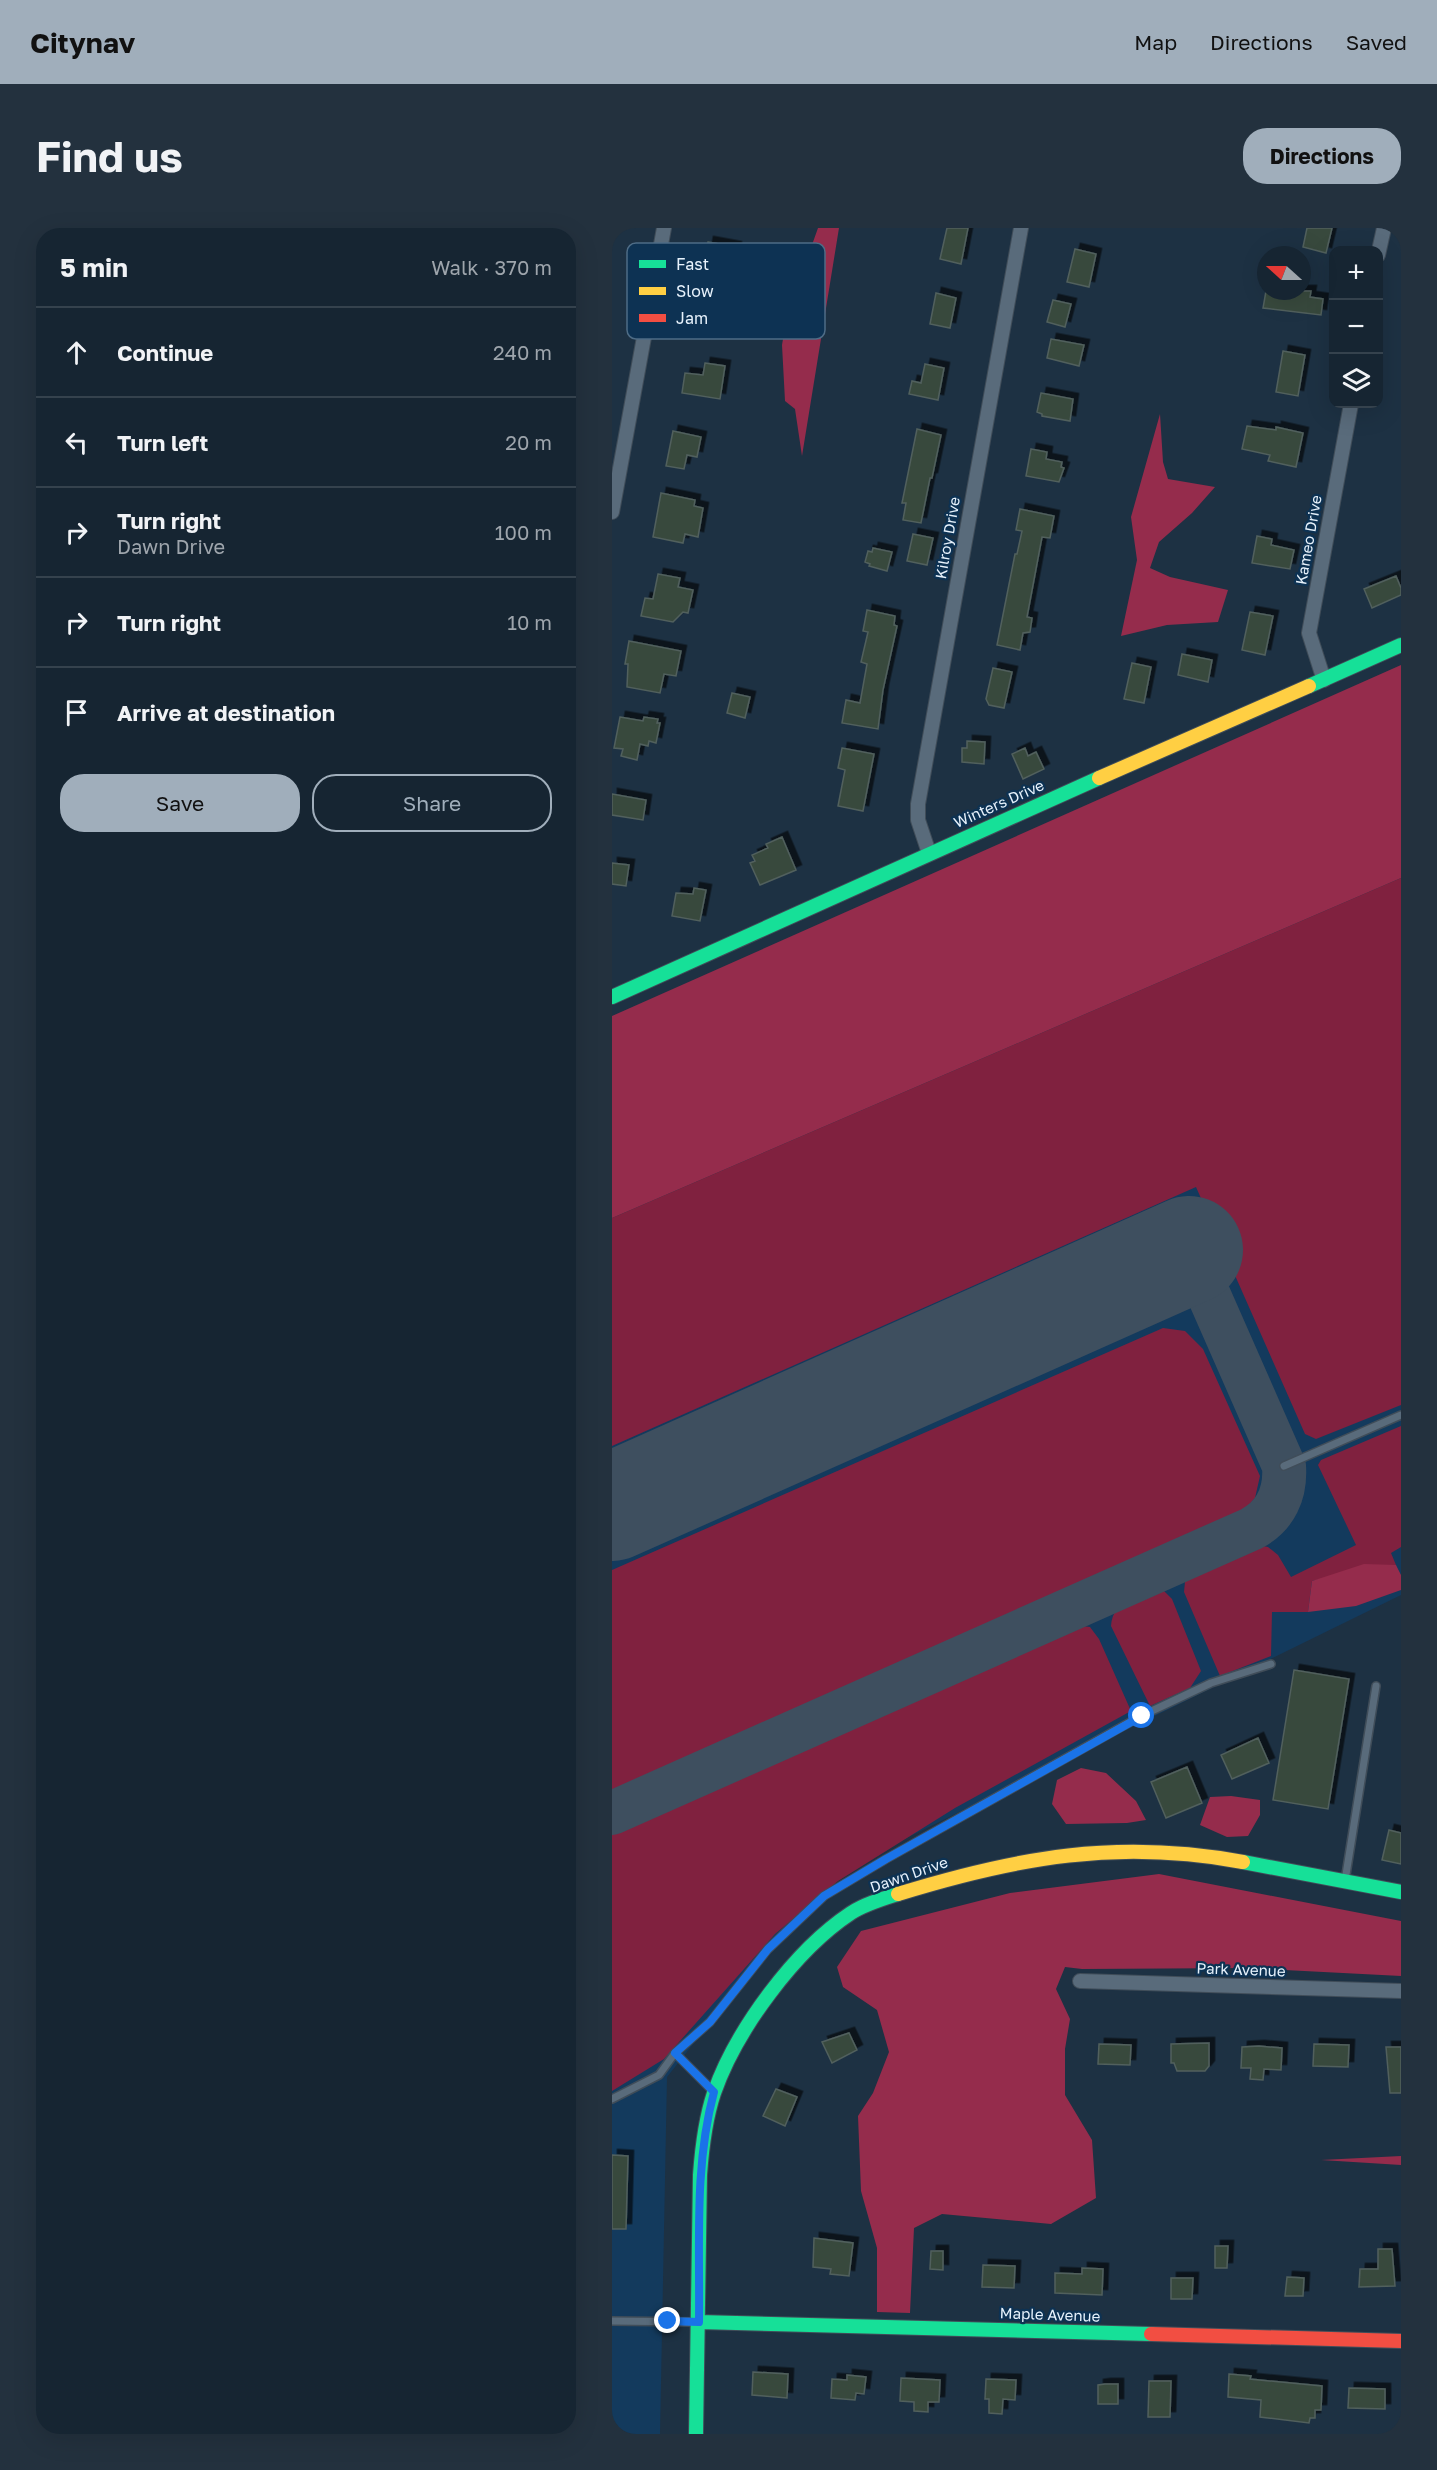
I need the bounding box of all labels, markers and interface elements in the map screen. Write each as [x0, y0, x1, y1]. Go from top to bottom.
text: Citynav [30, 26, 135, 59]
text: Map [1134, 29, 1177, 55]
text: Directions [1210, 29, 1313, 55]
text: Saved [1346, 29, 1407, 55]
button: Directions [1243, 128, 1401, 184]
text: Find us [36, 131, 183, 181]
legend [627, 243, 825, 339]
north arrow [1257, 246, 1311, 300]
map controls [1329, 246, 1383, 408]
button: + [1329, 246, 1383, 300]
text: 5 min [60, 252, 128, 283]
text: Fast [676, 254, 709, 274]
text: Walk · 370 m [431, 255, 552, 279]
text: Slow [676, 281, 714, 301]
button: − [1329, 300, 1383, 354]
text: Jam [676, 308, 708, 328]
icon: ahead [60, 336, 93, 369]
text: Continue [117, 339, 213, 366]
text: 240 m [493, 340, 552, 364]
button: layers [1329, 354, 1383, 408]
icon: left [60, 426, 93, 459]
text: Turn left [117, 429, 208, 456]
text: 20 m [505, 430, 552, 454]
street label: Kameo Drive [1291, 493, 1325, 586]
street label: Kilroy Drive [931, 495, 963, 580]
text: Turn right [117, 507, 221, 534]
icon: right [60, 516, 93, 549]
text: 100 m [495, 520, 552, 544]
text: Dawn Drive [117, 534, 225, 558]
icon: right [60, 606, 93, 639]
text: Turn right [117, 609, 221, 636]
text: 10 m [507, 610, 552, 634]
icon: arrive [60, 696, 93, 729]
text: Arrive at destination [117, 699, 335, 726]
button: Save [60, 774, 300, 832]
button: Share [312, 774, 552, 832]
street label: Winters Drive [951, 775, 1047, 831]
route start [1128, 1702, 1154, 1728]
street label: Dawn Drive [867, 1852, 950, 1896]
street label: Park Avenue [1196, 1958, 1286, 1980]
street label: Maple Avenue [999, 2303, 1101, 2325]
route end [654, 2307, 680, 2333]

